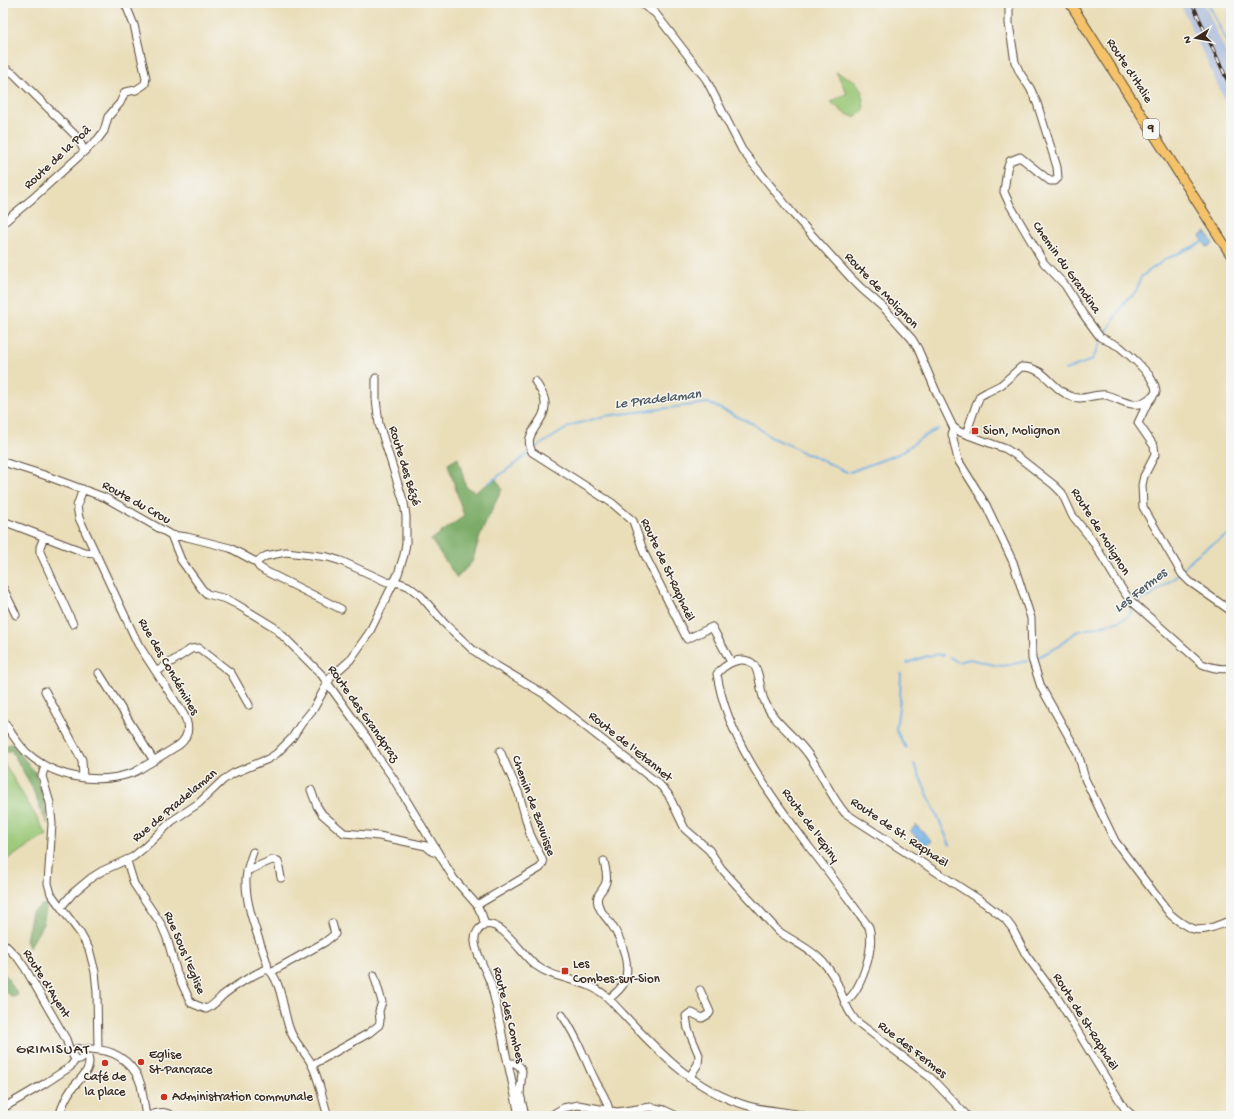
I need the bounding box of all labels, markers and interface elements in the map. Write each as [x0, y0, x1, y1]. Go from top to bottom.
north arrow [1176, 18, 1216, 58]
text: N [1182, 35, 1195, 44]
street label: Route d'Italie [1103, 36, 1156, 106]
road number: 9 [1143, 119, 1159, 139]
street label: Route de la Poâ [21, 122, 95, 193]
street label: Chemin du Grandina [1029, 219, 1104, 318]
street label: Route de Molignon [841, 250, 922, 333]
water label: Le Pradelaman [614, 386, 702, 414]
street label: Route des Bézé [385, 424, 423, 508]
place label: Sion, Molignon [983, 424, 1061, 439]
marker: Sion, Molignon [970, 426, 980, 436]
street label: Route du Crou [99, 478, 173, 528]
street label: Route de Molignon [1067, 486, 1133, 579]
street label: Route de St-Raphaël [637, 516, 697, 624]
water label: Les Fermes [1111, 564, 1172, 617]
street label: Rue des Condémines [134, 616, 202, 719]
street label: Route des Grandpraz [324, 663, 403, 766]
street label: Route de l'Etannet [585, 709, 676, 786]
street label: Chemin de Zavuisse [508, 754, 558, 859]
street label: Rue de Pradelaman [130, 766, 221, 846]
street label: Route de l'Epiny [778, 786, 842, 867]
street label: Route de St. Raphaël [847, 795, 951, 871]
street label: Rue Sous l'Eglise [160, 909, 208, 997]
street label: Route d'Ayent [19, 947, 74, 1022]
place label: Les Combes-sur-Sion [573, 957, 661, 987]
street label: Route des Combes [489, 965, 527, 1066]
marker: Les Combes-sur-Sion [560, 966, 570, 976]
street label: Route de St-Raphaël [1049, 971, 1121, 1073]
street label: Rue des Fermes [874, 1018, 951, 1082]
district label: GRIMISUAT [16, 1041, 90, 1059]
place label: Eglise St-Pancrace [149, 1048, 213, 1078]
marker: Eglise St-Pancrace [136, 1057, 146, 1067]
marker: Café de la place [100, 1058, 110, 1068]
place label: Café de la place [84, 1070, 126, 1100]
place label: Administration communale [172, 1090, 313, 1105]
marker: Administration communale [159, 1092, 169, 1102]

